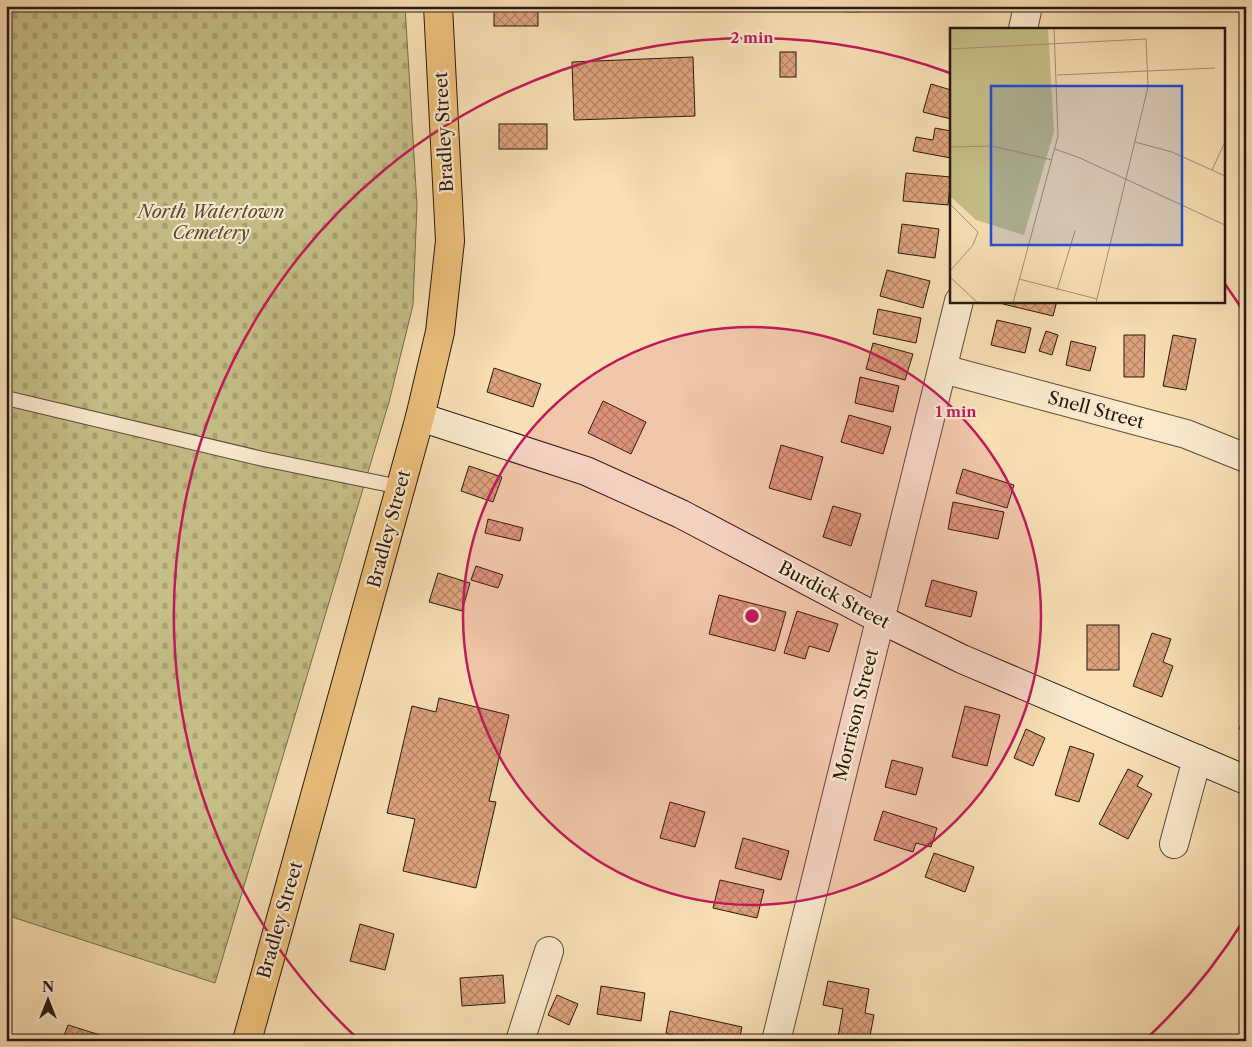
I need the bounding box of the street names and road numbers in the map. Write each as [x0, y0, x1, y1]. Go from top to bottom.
street label: Bradley Street [430, 70, 458, 193]
street label: Snell Street [1046, 387, 1147, 434]
street label: Bradley Street [363, 467, 415, 590]
street label: Burdick Street [775, 556, 894, 634]
street label: Morrison Street [829, 646, 883, 783]
street label: Bradley Street [253, 858, 307, 981]

